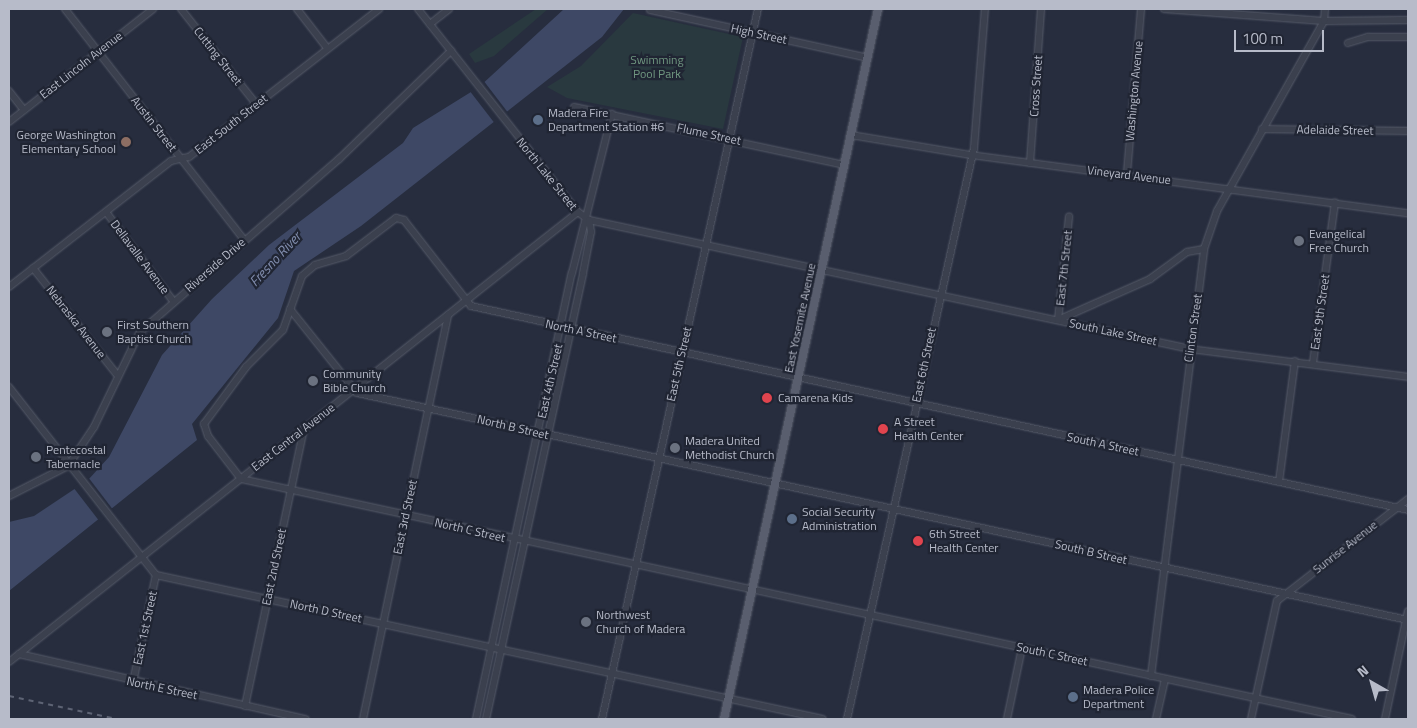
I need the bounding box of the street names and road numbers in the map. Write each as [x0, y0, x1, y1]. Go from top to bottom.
street label: High Street [730, 21, 788, 47]
street label: Cutting Street [191, 24, 245, 88]
street label: East Lincoln Avenue [37, 28, 125, 102]
street label: Washington Avenue [1122, 40, 1146, 142]
street label: Cross Street [1027, 55, 1045, 117]
street label: East South Street [192, 91, 270, 157]
street label: Austin Street [128, 94, 180, 154]
street label: Flume Street [676, 120, 742, 148]
street label: Adelaide Street [1296, 122, 1374, 138]
street label: North Lake Street [513, 135, 581, 213]
street label: Vineyard Avenue [1086, 163, 1172, 187]
street label: Dellavalle Avenue [108, 217, 172, 297]
street label: East 7th Street [1053, 229, 1075, 307]
street label: Riverside Drive [182, 235, 248, 295]
street label: East Yosemite Avenue [781, 262, 819, 374]
street label: East 9th Street [1308, 273, 1332, 351]
street label: Nebraska Avenue [43, 283, 109, 361]
street label: Clinton Street [1181, 293, 1205, 363]
street label: North A Street [544, 316, 618, 346]
street label: South Lake Street [1068, 316, 1158, 348]
street label: East 5th Street [663, 325, 695, 403]
street label: East 6th Street [909, 326, 939, 404]
street label: East 4th Street [534, 342, 566, 420]
street label: East Central Avenue [249, 400, 337, 474]
street label: North B Street [476, 412, 550, 442]
street label: South A Street [1066, 429, 1140, 459]
street label: East 3rd Street [390, 478, 420, 556]
street label: North C Street [433, 515, 507, 545]
street label: Sunrise Avenue [1310, 517, 1380, 577]
street label: East 2nd Street [259, 527, 289, 607]
street label: South B Street [1054, 537, 1128, 567]
street label: East 1st Street [130, 590, 160, 666]
street label: North D Street [289, 596, 363, 626]
street label: South C Street [1015, 639, 1089, 669]
street label: North E Street [125, 673, 199, 703]

